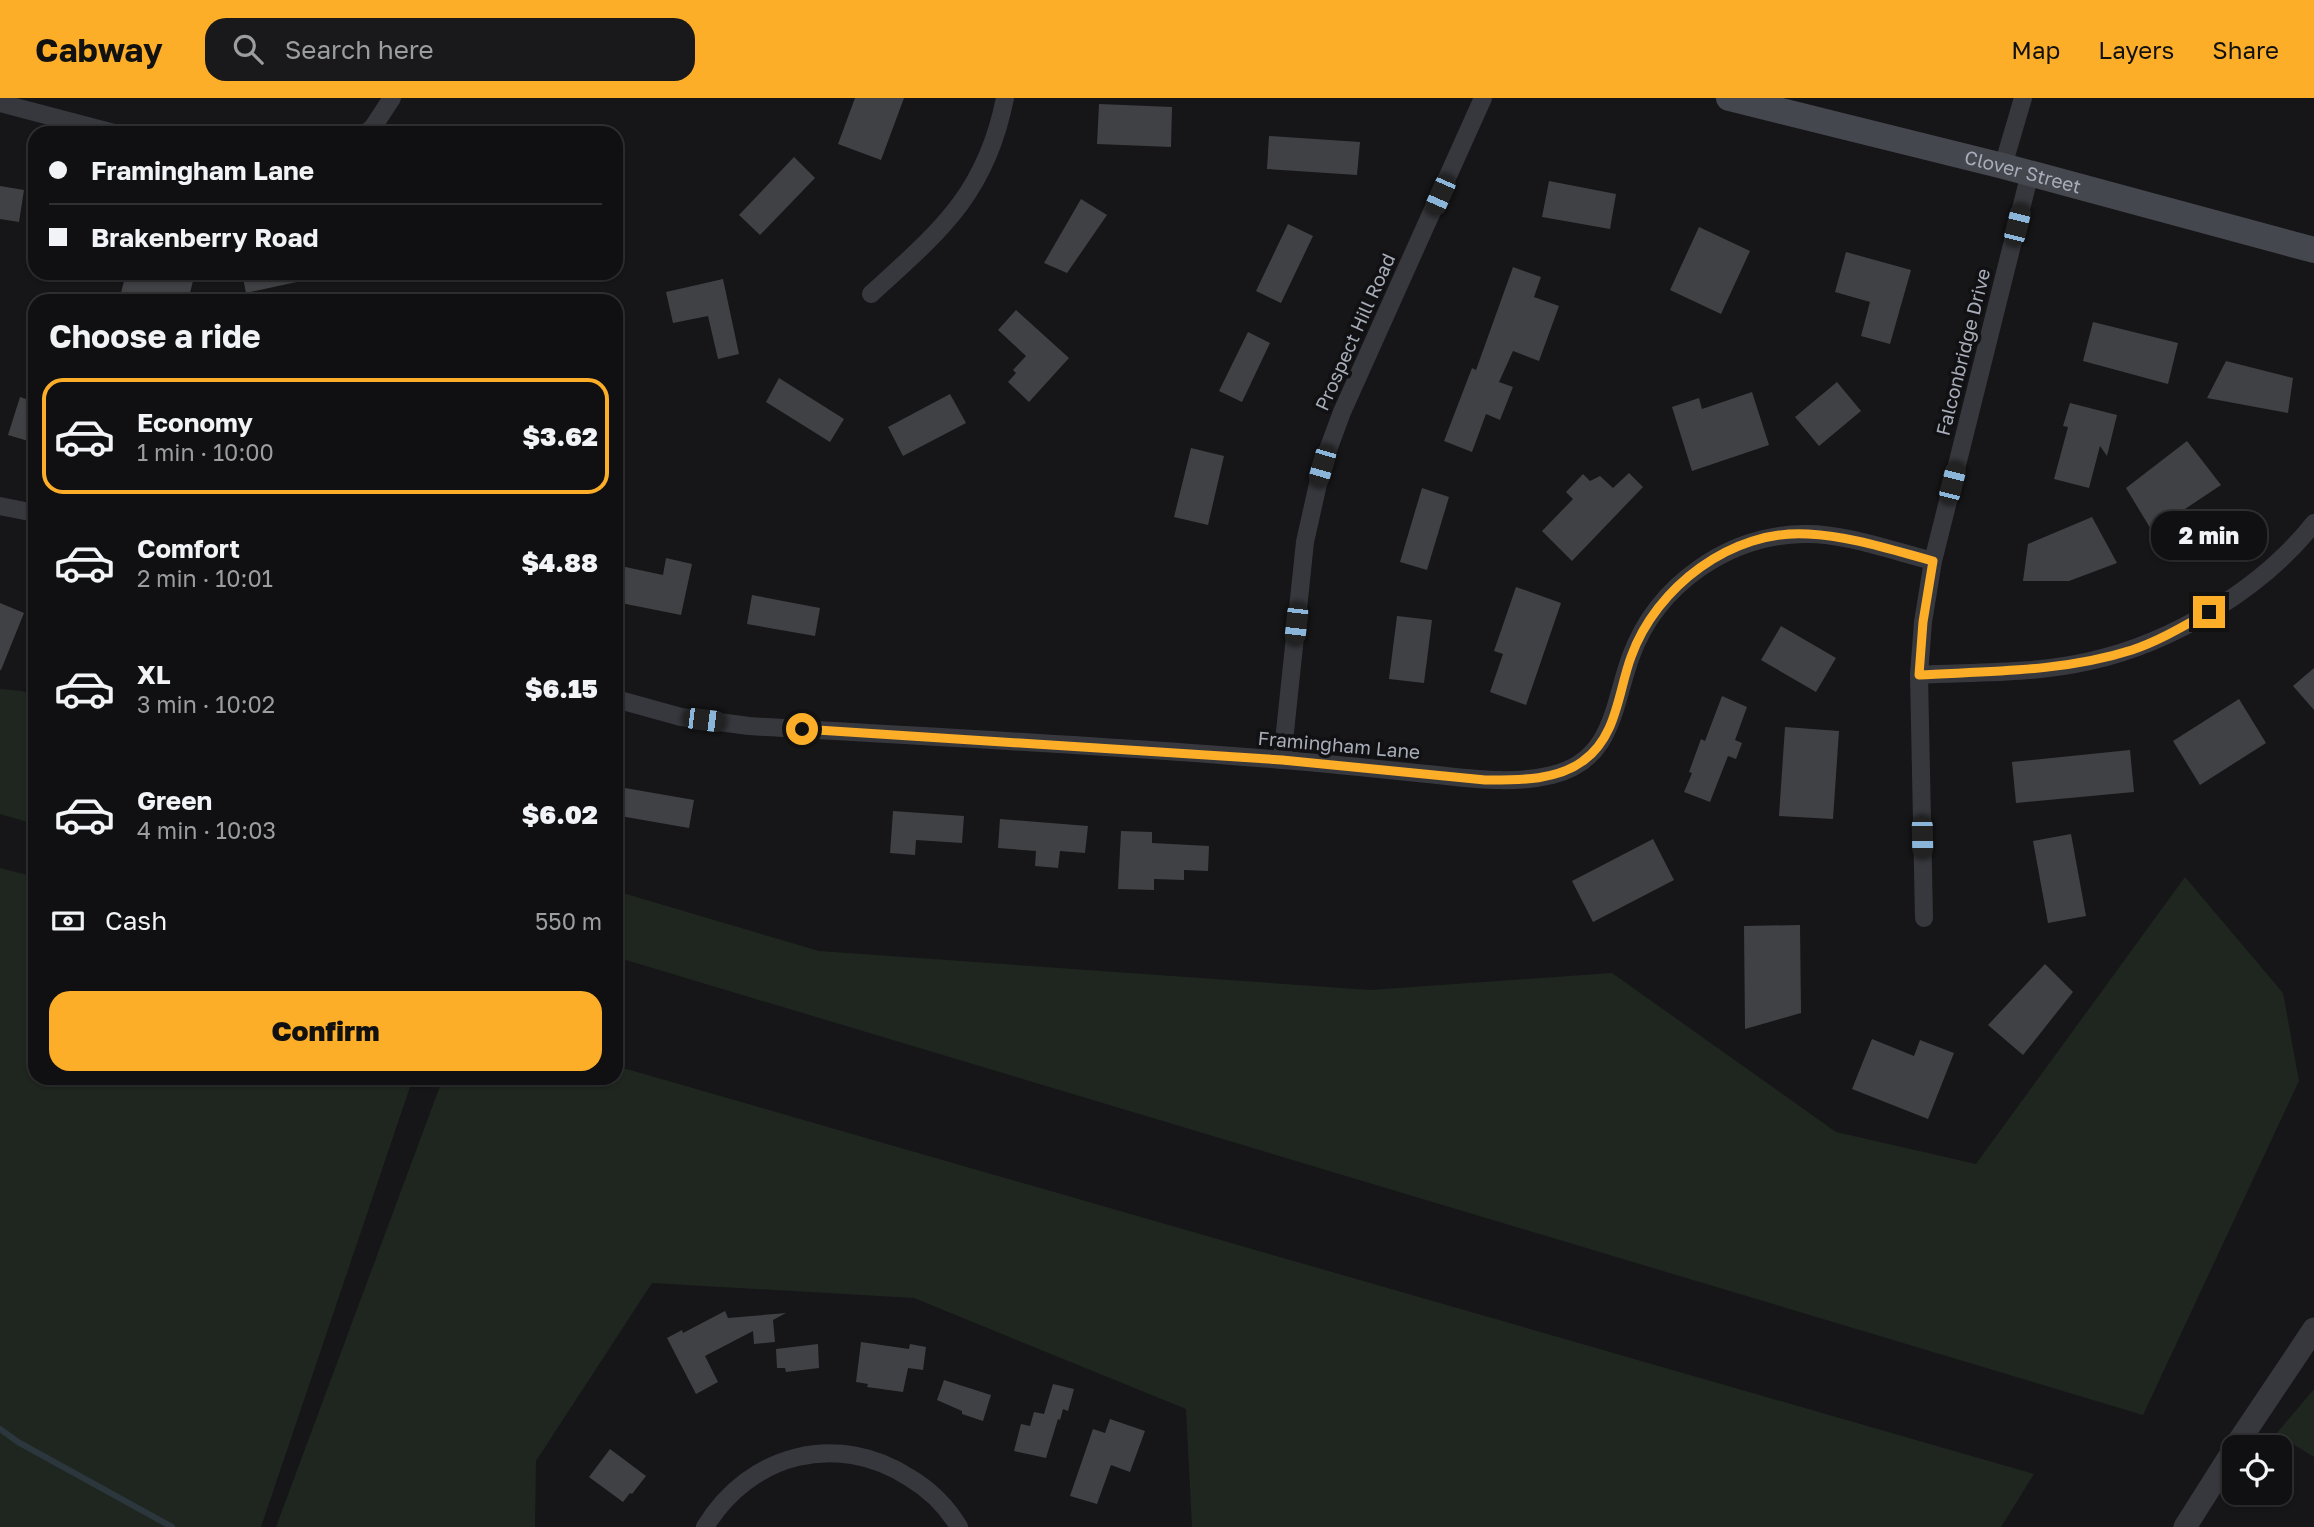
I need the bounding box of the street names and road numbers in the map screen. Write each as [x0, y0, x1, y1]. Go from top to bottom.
street label: Clover Street [1962, 145, 2084, 198]
street label: Prospect Hill Road [1310, 250, 1400, 414]
street label: Falconbridge Drive [1931, 266, 1994, 438]
street label: Framingham Lane [1257, 726, 1421, 763]

